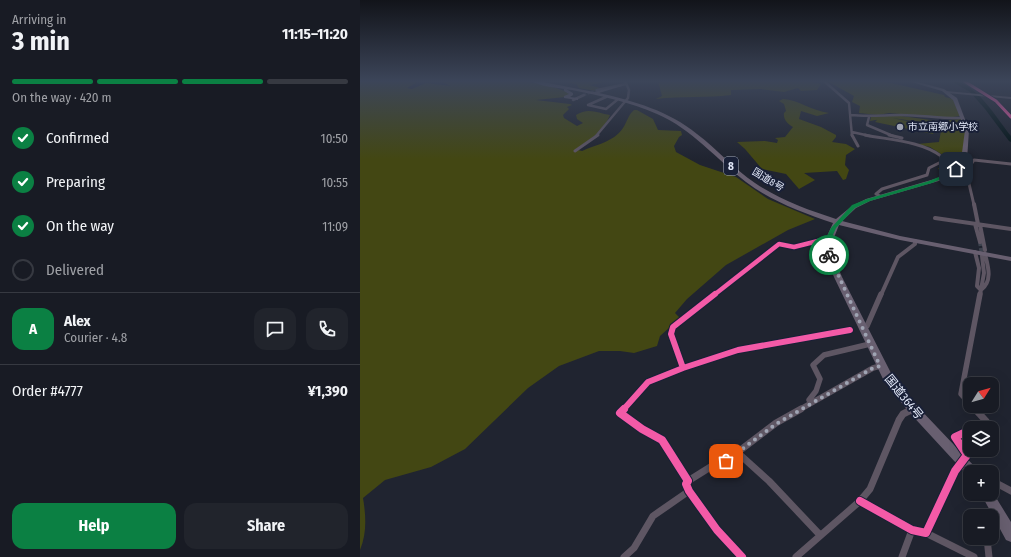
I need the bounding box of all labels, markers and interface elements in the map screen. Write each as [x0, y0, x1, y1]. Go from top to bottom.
text: Arriving in [12, 12, 66, 27]
text: 11:15–11:20 [282, 25, 348, 43]
text: 3 min [12, 26, 70, 57]
text: On the way · 420 m [12, 90, 112, 105]
place label: 市立南郷小学校 [908, 121, 978, 133]
marker: 市立南郷小学校 [895, 122, 905, 132]
icon: check [12, 127, 34, 149]
text: Confirmed [46, 129, 109, 147]
text: 10:50 [321, 131, 348, 146]
pin [939, 152, 973, 186]
road number: 8 [724, 157, 738, 175]
icon: home [945, 158, 967, 180]
street label: 国道8号 [750, 166, 786, 194]
icon: check [12, 171, 34, 193]
text: Preparing [46, 173, 105, 191]
text: 10:55 [321, 175, 348, 190]
icon: check [12, 215, 34, 237]
text: On the way [46, 217, 114, 235]
text: 11:09 [322, 219, 348, 234]
courier [809, 235, 849, 275]
icon: bike [818, 244, 840, 266]
text: Delivered [46, 261, 104, 279]
button: chat [254, 308, 296, 350]
button: phone [306, 308, 348, 350]
text: Alex [64, 312, 91, 330]
text: A [29, 320, 37, 338]
text: Courier · 4.8 [64, 330, 127, 345]
street label: 国道364号 [882, 372, 926, 422]
north arrow [963, 377, 999, 413]
map controls [963, 377, 999, 545]
text: Order #4777 [12, 382, 83, 400]
text: ¥1,390 [308, 382, 348, 400]
button: layers [963, 421, 999, 457]
pin [709, 444, 743, 478]
icon: bag [715, 450, 737, 472]
button: + [963, 465, 999, 501]
button: Help [12, 503, 176, 549]
button: Share [184, 503, 348, 549]
button: − [963, 509, 999, 545]

